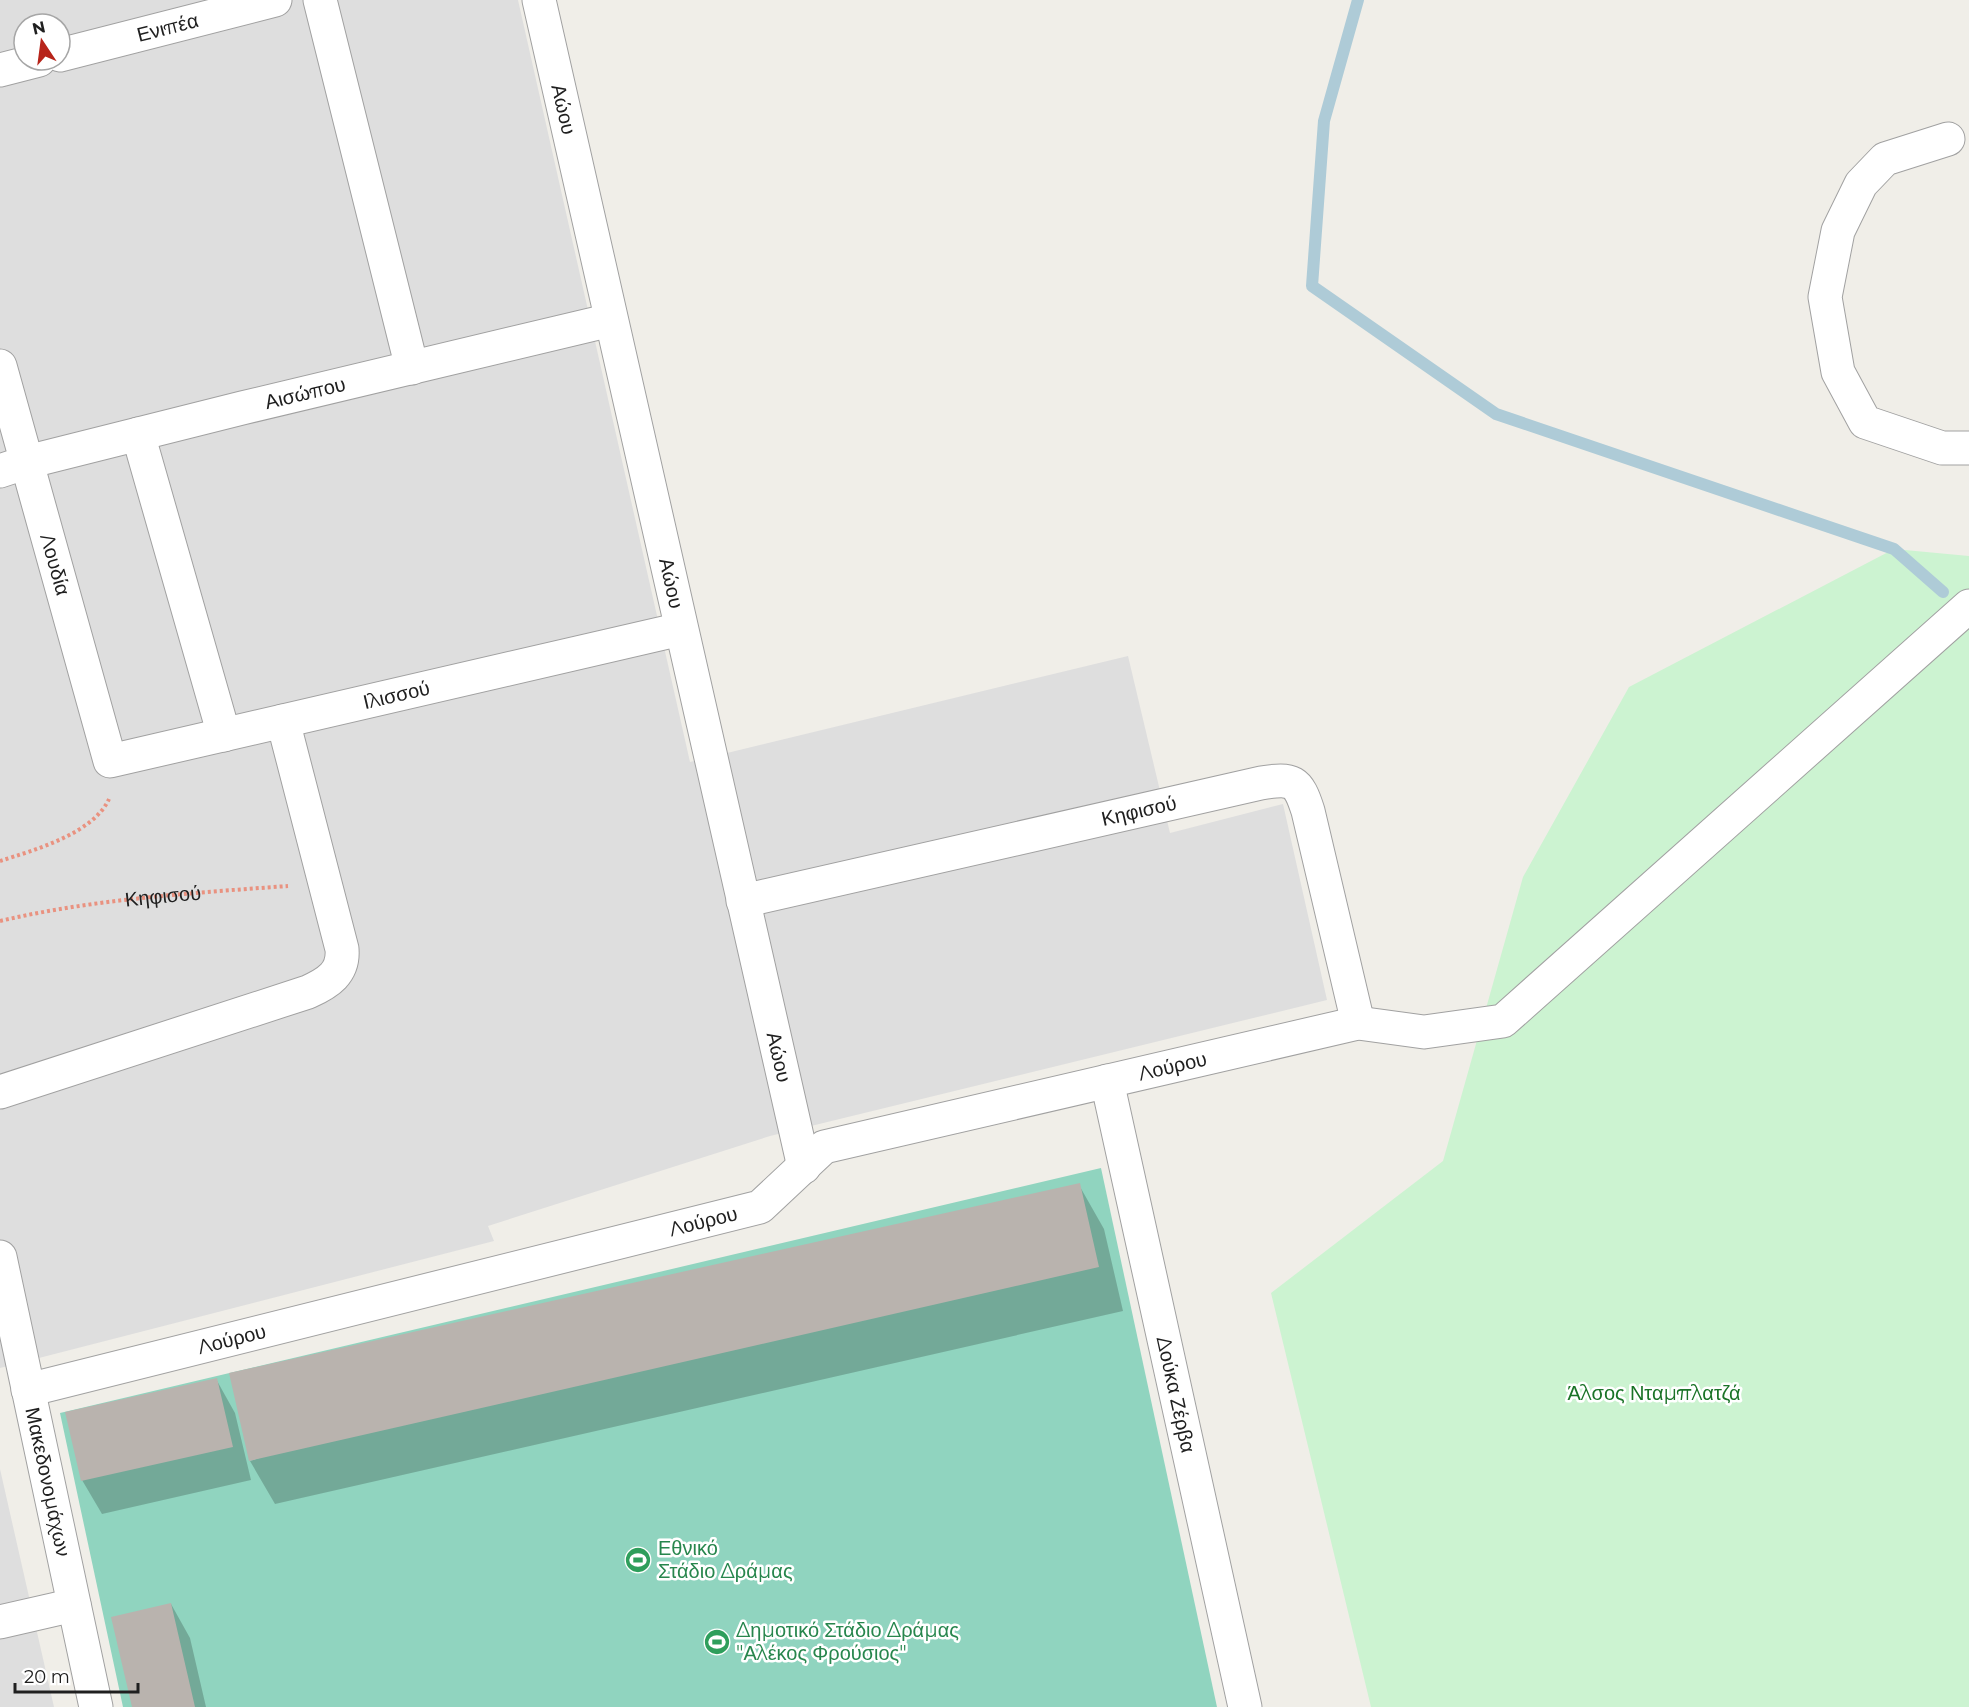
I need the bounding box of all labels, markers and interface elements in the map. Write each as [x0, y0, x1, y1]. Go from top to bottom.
street label: Ενιπέα [134, 8, 201, 47]
north arrow [12, 12, 72, 72]
text: N [30, 17, 47, 39]
street label: Αώου [546, 82, 581, 137]
street label: Αισώπου [262, 372, 348, 414]
street label: Λουδία [35, 531, 75, 598]
street label: Αώου [654, 556, 689, 611]
street label: Ιλισσού [361, 675, 432, 714]
street label: Κηφισού [1099, 791, 1179, 831]
street label: Κηφισού [124, 881, 202, 912]
street label: Αώου [762, 1030, 796, 1085]
street label: Λούρου [1136, 1047, 1209, 1086]
street label: Λούρου [667, 1201, 740, 1241]
street label: Λούρου [195, 1319, 268, 1359]
street label: Δούκα Ζέρβα [1152, 1334, 1201, 1455]
park label: Άλσος Νταμπλατζά [1567, 1381, 1741, 1405]
street label: Μακεδονομάχων [20, 1405, 76, 1559]
place label: Εθνικό Στάδιο Δράμας [658, 1536, 793, 1583]
sports icon: Εθνικό Στάδιο Δράμας [623, 1545, 653, 1575]
place label: Δημοτικό Στάδιο Δράμας "Αλέκος Φρούσιος" [736, 1618, 959, 1665]
sports icon: Δημοτικό Στάδιο Δράμας "Αλέκος Φρούσιος" [702, 1627, 732, 1657]
scale bar [15, 1656, 138, 1694]
text: 20 m [24, 1666, 70, 1688]

